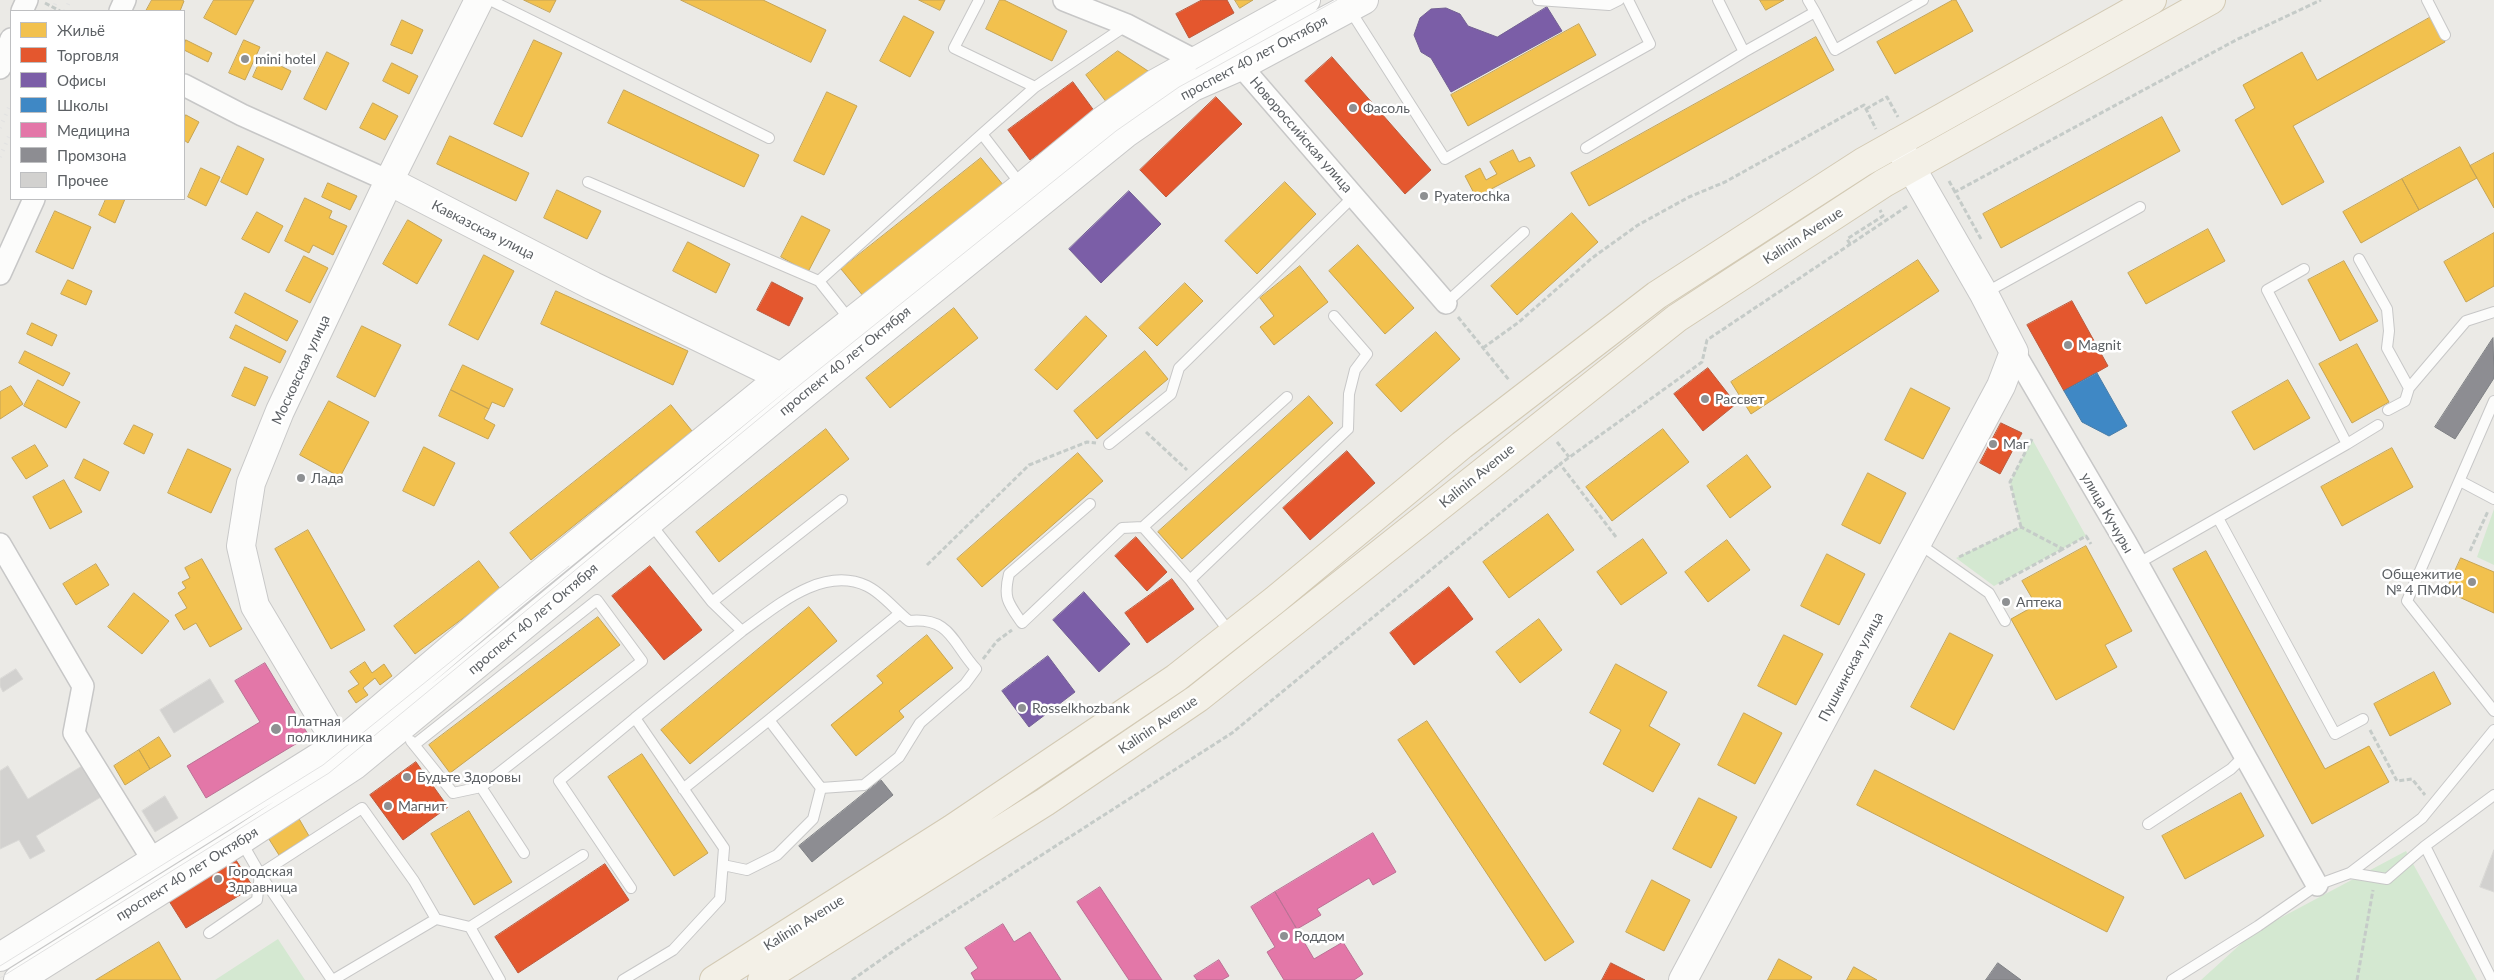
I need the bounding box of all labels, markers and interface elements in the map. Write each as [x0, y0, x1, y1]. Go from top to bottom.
legend [10, 10, 185, 200]
street label: проспект 40 лет Октября [1178, 12, 1330, 104]
text: Жильё [57, 21, 105, 39]
text: Торговля [57, 46, 119, 64]
place label: mini hotel [255, 51, 316, 67]
marker: mini hotel [239, 53, 251, 65]
text: Офисы [57, 71, 106, 89]
street label: Новороссийская улица [1246, 74, 1356, 196]
text: Школы [57, 96, 108, 114]
place label: Фасоль [1363, 100, 1410, 116]
marker: Фасоль [1347, 102, 1359, 114]
text: Медицина [57, 121, 130, 139]
text: Промзона [57, 146, 127, 164]
text: Прочее [57, 171, 108, 189]
place label: Pyaterochka [1434, 188, 1510, 204]
marker: Pyaterochka [1418, 190, 1430, 202]
street label: Кавказская улица [429, 197, 537, 263]
street label: Kalinin Avenue [1760, 204, 1846, 268]
street label: проспект 40 лет Октября [776, 303, 914, 419]
street label: Московская улица [268, 313, 334, 427]
place label: Magnit [2078, 337, 2121, 353]
marker: Magnit [2062, 339, 2074, 351]
place label: Рассвет [1715, 391, 1765, 407]
marker: Рассвет [1699, 393, 1711, 405]
place label: Маг [2003, 436, 2029, 452]
marker: Маг [1987, 438, 1999, 450]
street label: Kalinin Avenue [1436, 441, 1518, 511]
place label: Лада [311, 470, 344, 486]
street label: улица Кучуры [2077, 470, 2137, 556]
marker: Лада [295, 472, 307, 484]
street label: проспект 40 лет Октября [465, 560, 601, 678]
place label: Общежитие № 4 ПМФИ [2382, 566, 2462, 598]
marker: Общежитие № 4 ПМФИ [2466, 576, 2478, 588]
place label: Аптека [2016, 594, 2062, 610]
marker: Аптека [2000, 596, 2012, 608]
street label: Пушкинская улица [1815, 609, 1887, 725]
street label: Kalinin Avenue [1115, 692, 1201, 758]
place label: Rosselkhozbank [1032, 700, 1130, 716]
marker: Rosselkhozbank [1016, 702, 1028, 714]
place label: Платная поликлиника [287, 713, 372, 746]
marker: Платная поликлиника [269, 722, 283, 736]
place label: Будьте Здоровы [417, 769, 521, 785]
marker: Будьте Здоровы [401, 771, 413, 783]
place label: Магнит [398, 798, 447, 814]
marker: Магнит [382, 800, 394, 812]
street label: проспект 40 лет Октября [113, 823, 261, 925]
place label: Городская Здравница [228, 863, 297, 896]
marker: Городская Здравница [212, 873, 224, 885]
street label: Kalinin Avenue [761, 892, 847, 954]
place label: Роддом [1294, 928, 1345, 944]
marker: Роддом [1278, 930, 1290, 942]

